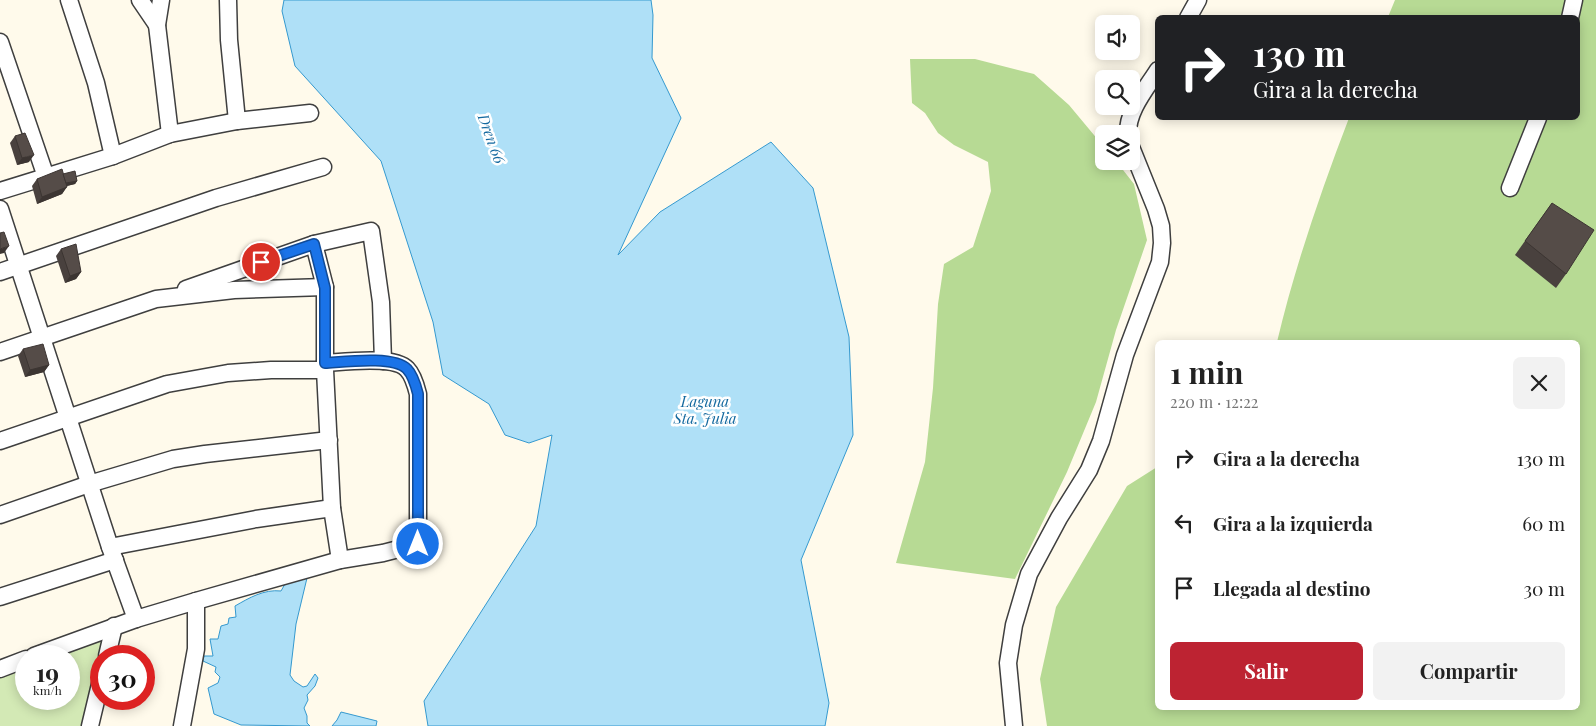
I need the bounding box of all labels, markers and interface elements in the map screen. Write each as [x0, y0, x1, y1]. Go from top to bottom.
map controls [1095, 15, 1140, 170]
button: sound [1095, 15, 1140, 60]
text: 130 m [1253, 29, 1346, 76]
icon: right [1170, 35, 1235, 100]
button: search [1095, 70, 1140, 115]
text: Gira a la derecha [1253, 74, 1418, 104]
water label: Dren 66 [473, 110, 510, 166]
button: layers [1095, 125, 1140, 170]
pin [240, 241, 282, 283]
icon: arrive [247, 248, 275, 276]
text: 1 min [1170, 352, 1244, 392]
button: close [1513, 357, 1565, 409]
water label: Laguna Sta. Julia [672, 391, 737, 428]
text: 220 m · 12:22 [1170, 391, 1258, 412]
icon: right [1170, 444, 1198, 472]
text: Gira a la derecha [1213, 445, 1360, 471]
text: 130 m [1517, 445, 1565, 471]
icon: left [1170, 509, 1198, 537]
text: Gira a la izquierda [1213, 510, 1373, 536]
text: 60 m [1522, 510, 1565, 536]
position arrow [391, 517, 443, 569]
icon: arrive [1170, 574, 1198, 602]
text: Llegada al destino [1213, 575, 1371, 601]
text: 30 m [1523, 575, 1565, 601]
button: Salir [1170, 642, 1363, 700]
button: Compartir [1373, 642, 1565, 700]
speed limit sign: 30 [90, 645, 155, 710]
text: 19 [36, 655, 59, 688]
text: km/h [33, 682, 62, 698]

